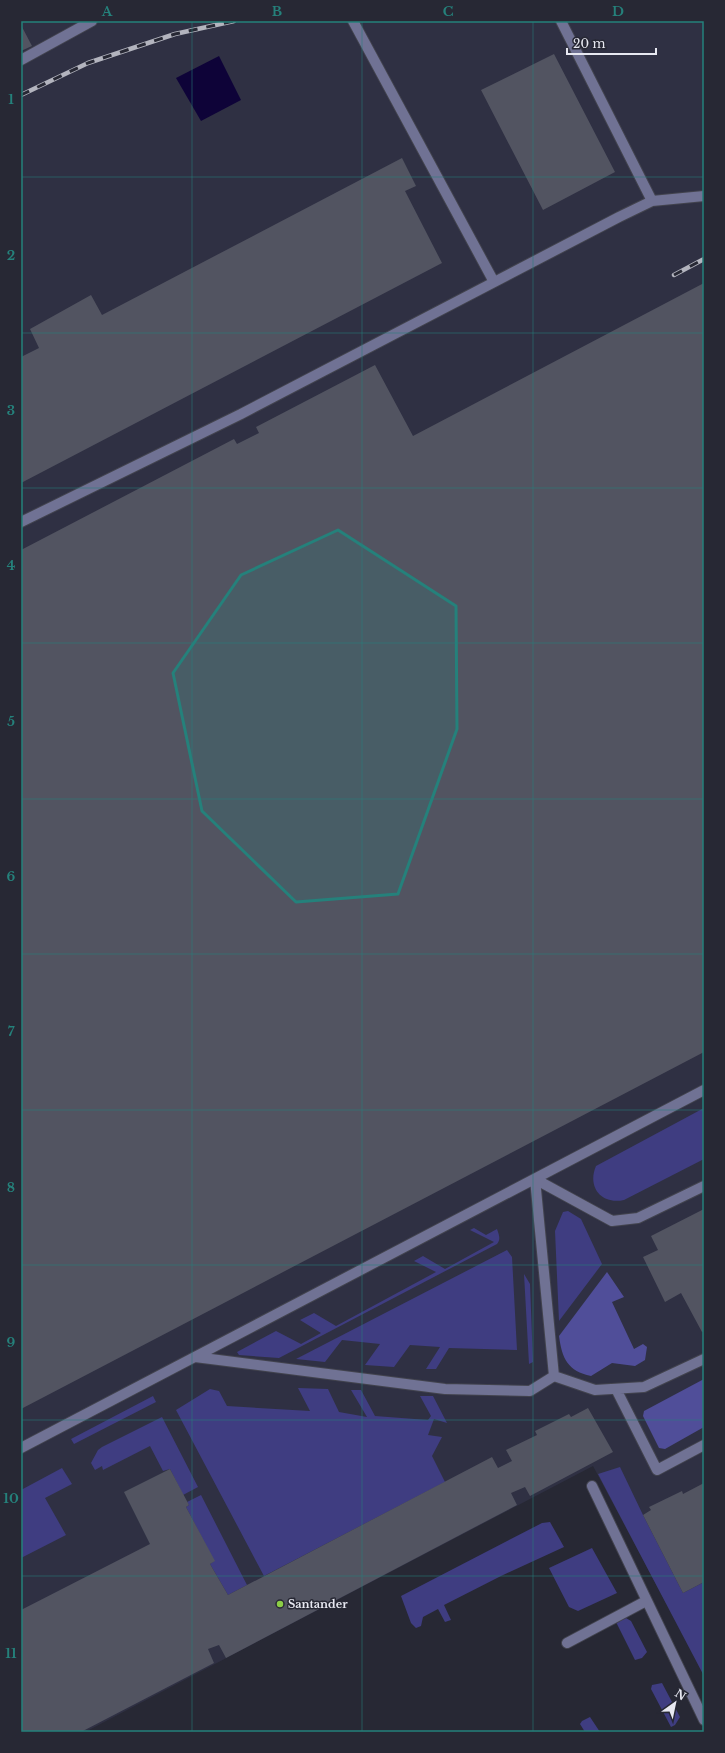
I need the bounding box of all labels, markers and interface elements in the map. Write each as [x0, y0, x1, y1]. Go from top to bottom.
text: A [101, 3, 113, 20]
text: B [272, 3, 282, 20]
text: C [443, 3, 454, 20]
text: D [612, 3, 624, 20]
scale bar [567, 30, 656, 56]
text: 20 m [573, 36, 605, 51]
text: 1 [8, 91, 14, 108]
text: 2 [7, 247, 15, 264]
text: 3 [7, 402, 15, 419]
text: 4 [7, 557, 16, 574]
text: 5 [7, 713, 15, 730]
text: 6 [7, 868, 16, 885]
text: 7 [8, 1023, 15, 1040]
text: 8 [7, 1179, 15, 1196]
text: 9 [7, 1334, 16, 1351]
text: 10 [3, 1490, 19, 1507]
place label: Santander [288, 1597, 348, 1611]
marker: Santander [275, 1599, 285, 1609]
text: 11 [5, 1645, 17, 1662]
north arrow [655, 1683, 695, 1723]
text: N [672, 1686, 689, 1704]

